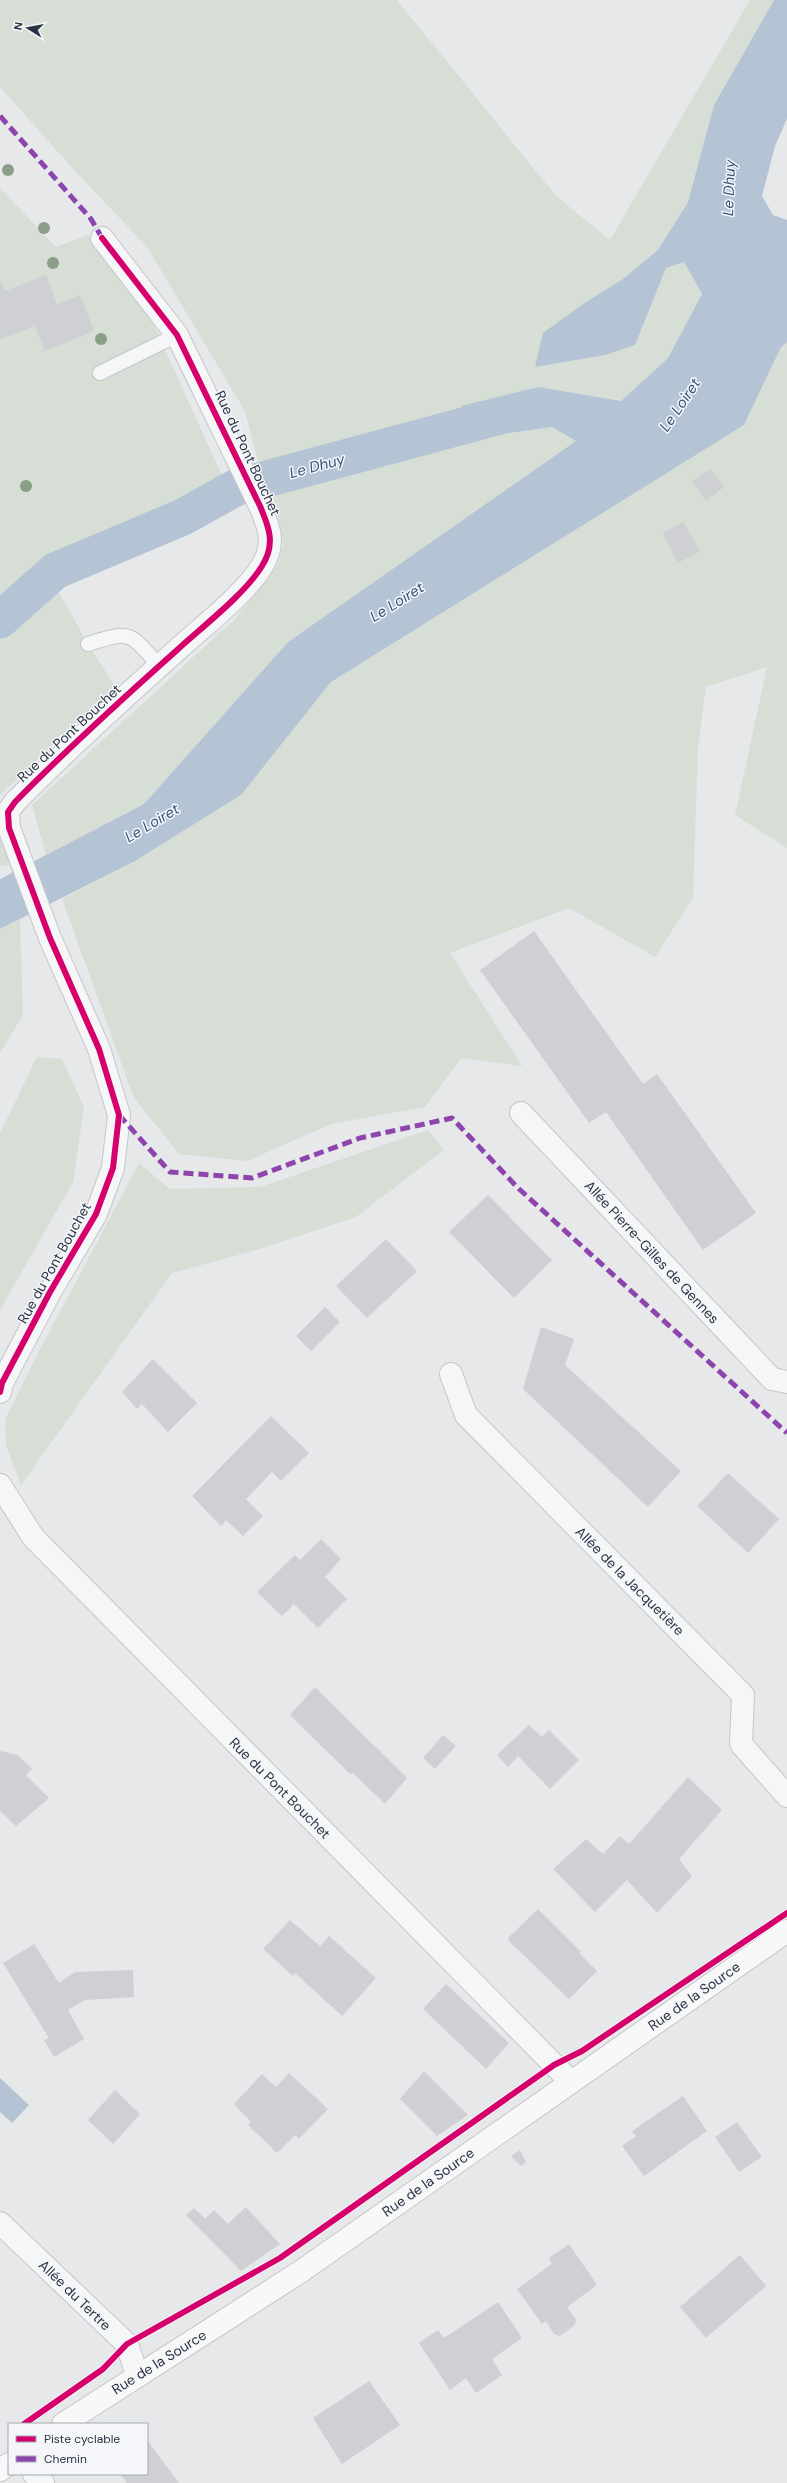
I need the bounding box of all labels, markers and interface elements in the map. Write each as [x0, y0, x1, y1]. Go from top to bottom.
north arrow [8, 8, 48, 48]
text: N [11, 21, 26, 31]
water label: Le Dhuy [718, 159, 740, 217]
water label: Le Loiret [655, 374, 705, 436]
street label: Rue du Pont Bouchet [211, 388, 285, 518]
water label: Le Dhuy [287, 449, 347, 483]
water label: Le Loiret [366, 577, 428, 626]
street label: Rue du Pont Bouchet [13, 680, 125, 786]
water label: Le Loiret [121, 799, 183, 847]
street label: Allée Pierre-Gilles de Gennes [581, 1177, 723, 1327]
street label: Rue du Pont Bouchet [13, 1199, 95, 1327]
street label: Allée de la Jacquetière [572, 1523, 688, 1639]
street label: Rue du Pont Bouchet [226, 1734, 334, 1842]
street label: Rue de la Source [645, 1958, 744, 2034]
street label: Rue de la Source [379, 2144, 478, 2220]
street label: Allée du Tertre [35, 2256, 115, 2334]
street label: Rue de la Source [108, 2326, 210, 2398]
legend [8, 2423, 148, 2475]
text: Piste cyclable [44, 2431, 120, 2447]
text: Chemin [44, 2451, 87, 2467]

